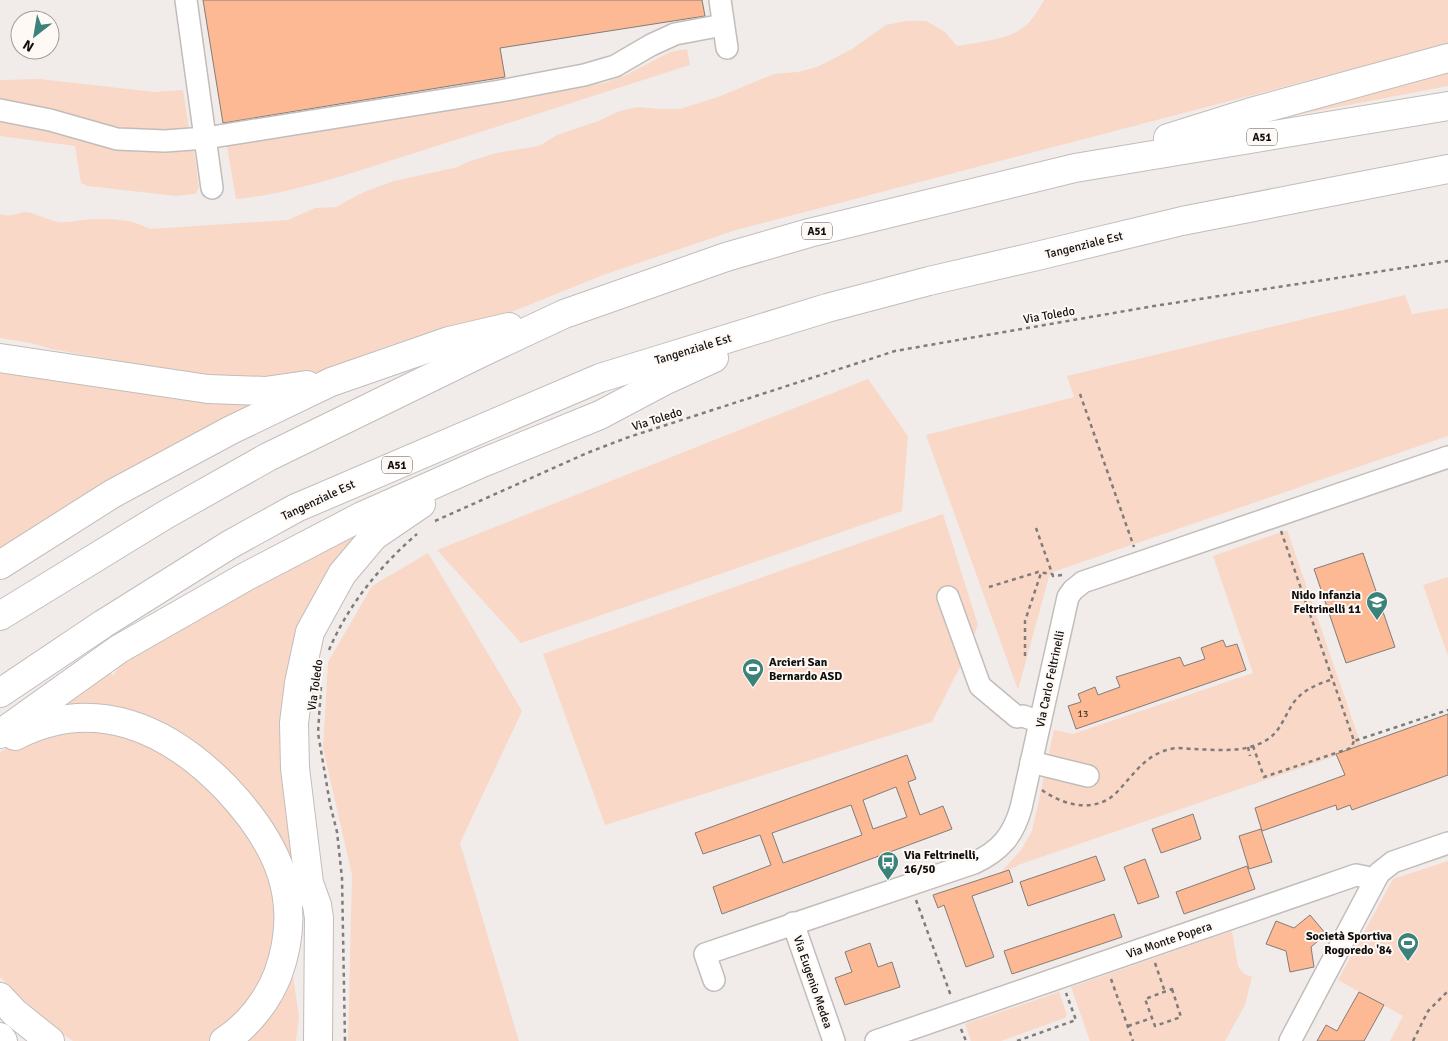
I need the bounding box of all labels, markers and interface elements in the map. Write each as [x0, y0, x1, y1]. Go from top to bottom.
north arrow [10, 10, 60, 60]
text: N [20, 36, 37, 56]
road number: A51 [1247, 128, 1277, 146]
road number: A51 [802, 222, 832, 240]
street label: Tangenziale Est [1044, 229, 1125, 262]
street label: Via Toledo [1022, 304, 1076, 327]
street label: Tangenziale Est [653, 331, 733, 368]
street label: Via Toledo [630, 404, 684, 435]
road number: A51 [382, 456, 412, 474]
street label: Tangenziale Est [279, 477, 357, 524]
place label: Nido Infanzia Feltrinelli 11 [1291, 588, 1362, 617]
school or university icon: Nido Infanzia Feltrinelli 11 [1365, 590, 1389, 621]
street label: Via Carlo Feltrinelli [1033, 629, 1068, 729]
place label: Arcieri San Bernardo ASD [769, 655, 842, 684]
sports icon: Arcieri San Bernardo ASD [741, 657, 765, 688]
street label: Via Toledo [304, 658, 327, 712]
house number: 13 [1078, 708, 1088, 720]
place label: Via Feltrinelli, 16/50 [904, 848, 979, 877]
bus stop icon: Via Feltrinelli, 16/50 [876, 850, 900, 881]
street label: Via Monte Popera [1124, 919, 1214, 962]
place label: Società Sportiva Rogoredo '84 [1306, 929, 1393, 958]
sports icon: Società Sportiva Rogoredo '84 [1396, 931, 1420, 962]
street label: Via Eugenio Medea [790, 934, 835, 1031]

